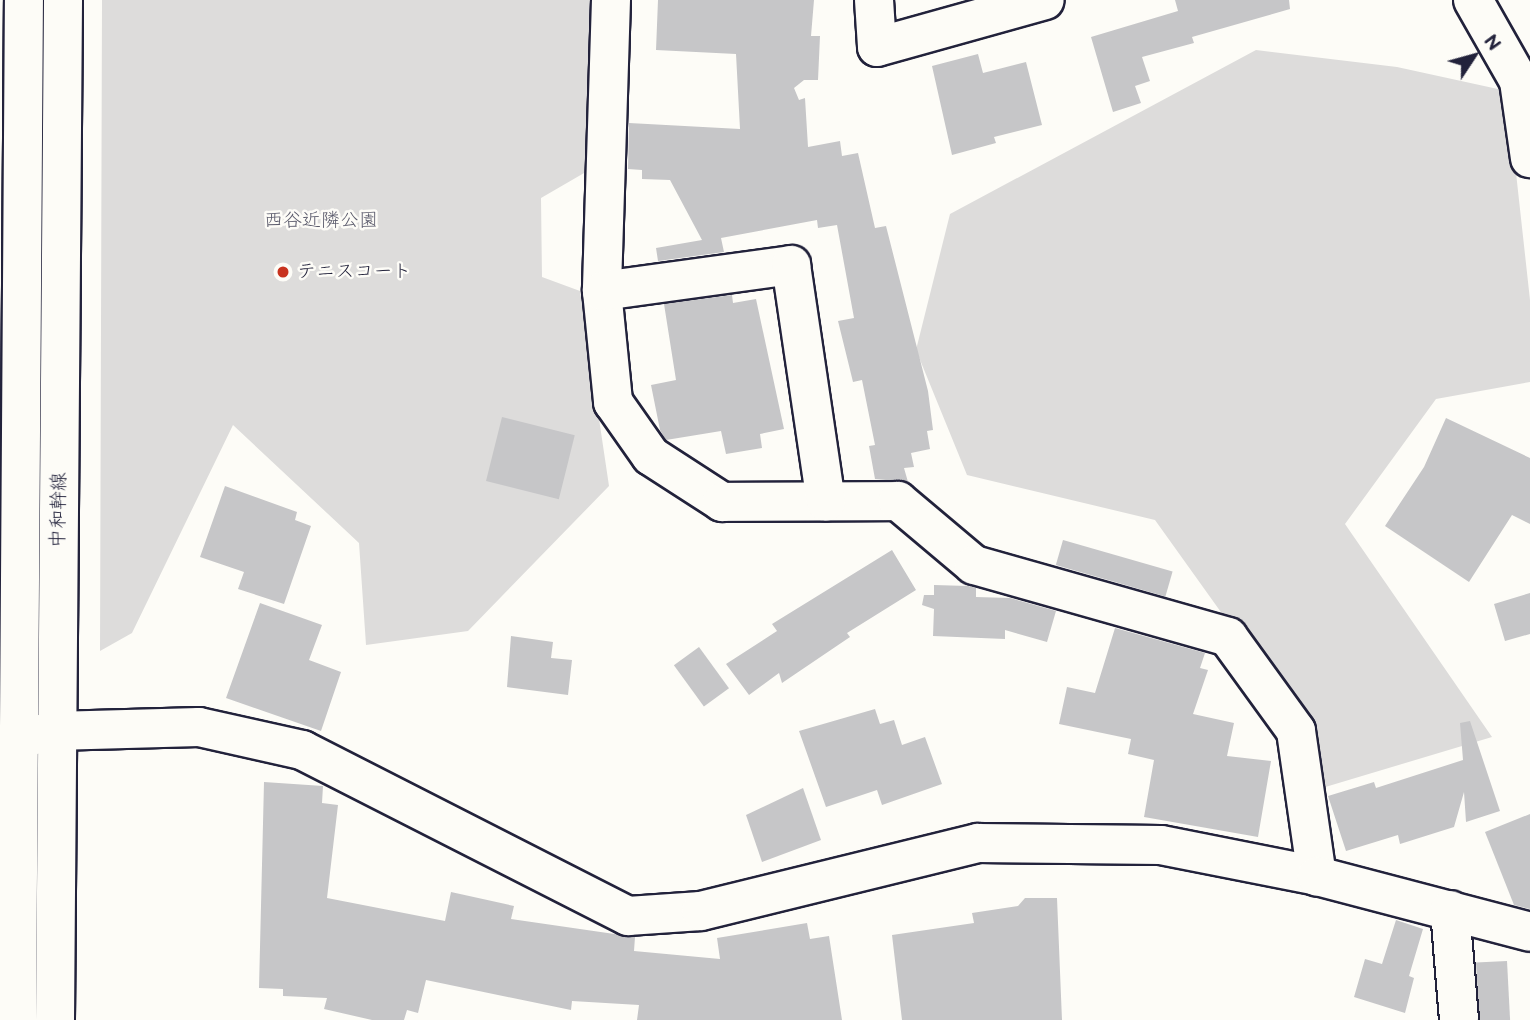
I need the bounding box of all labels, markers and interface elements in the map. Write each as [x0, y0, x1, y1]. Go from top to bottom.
north arrow [1439, 21, 1509, 91]
text: N [1478, 31, 1505, 56]
park label: 西谷近隣公園 [264, 210, 378, 232]
place label: テニスコート [297, 261, 411, 283]
marker: テニスコート [275, 264, 291, 280]
street label: 中和幹線 [47, 472, 71, 548]

